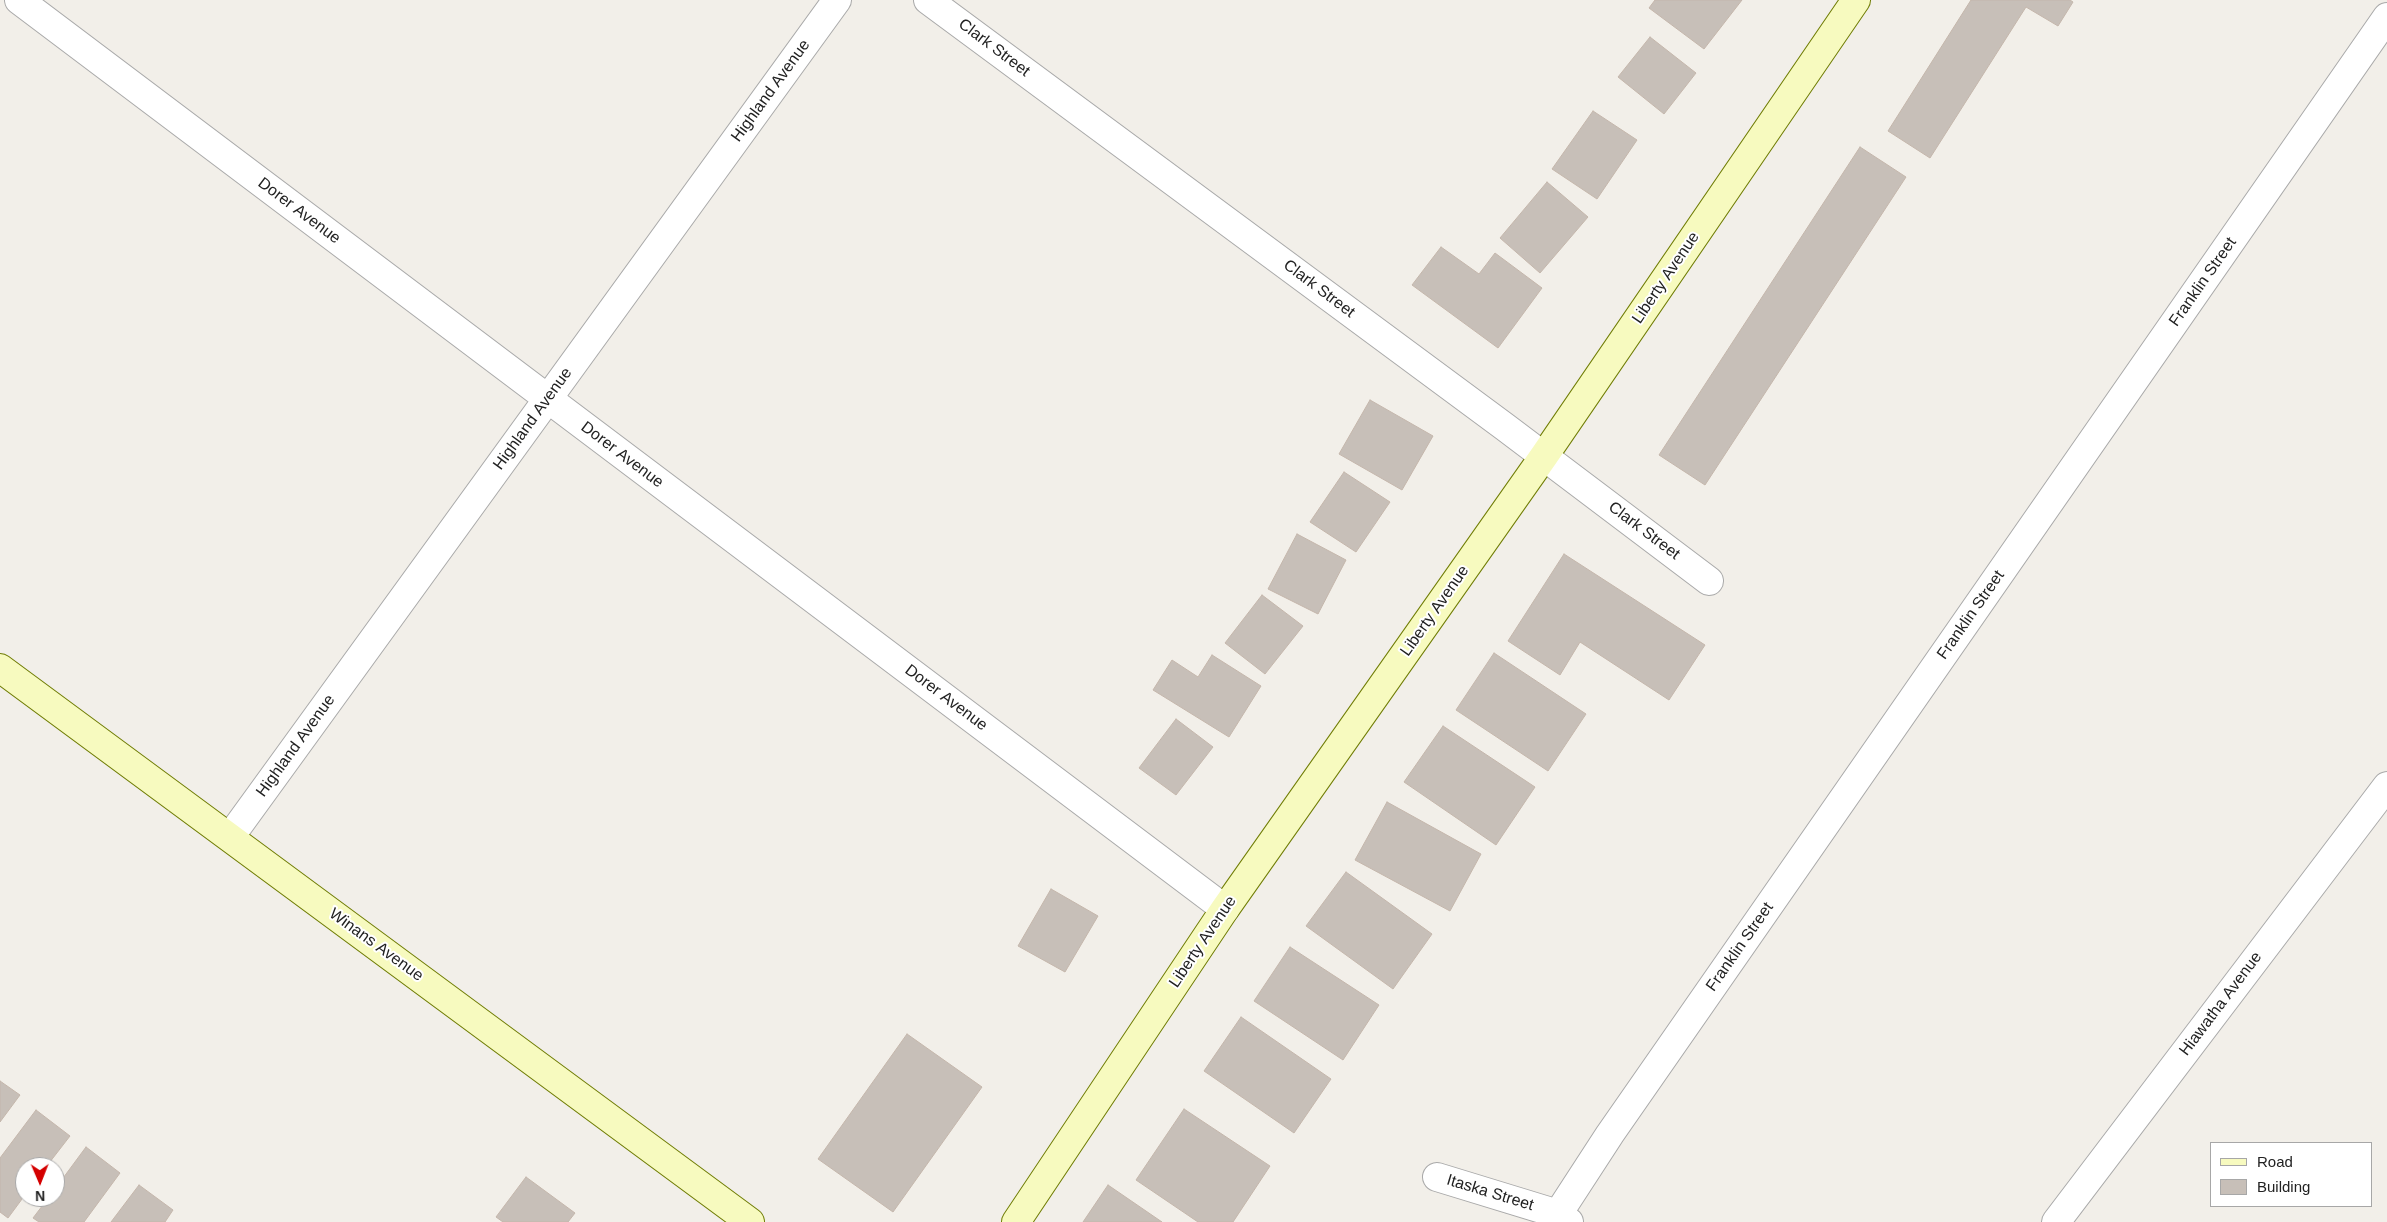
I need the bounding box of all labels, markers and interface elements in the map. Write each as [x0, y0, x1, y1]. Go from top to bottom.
street label: Clark Street [954, 15, 1034, 81]
street label: Highland Avenue [728, 36, 814, 146]
street label: Dorer Avenue [254, 174, 344, 248]
street label: Liberty Avenue [1628, 229, 1704, 327]
street label: Franklin Street [2165, 234, 2241, 330]
street label: Clark Street [1279, 256, 1359, 322]
street label: Highland Avenue [490, 364, 576, 474]
street label: Dorer Avenue [577, 418, 667, 492]
street label: Clark Street [1604, 498, 1684, 564]
street label: Liberty Avenue [1397, 562, 1473, 660]
street label: Franklin Street [1933, 567, 2009, 663]
street label: Dorer Avenue [901, 661, 991, 735]
street label: Highland Avenue [253, 691, 339, 801]
street label: Liberty Avenue [1165, 893, 1241, 991]
street label: Franklin Street [1702, 899, 1778, 995]
street label: Winans Avenue [325, 904, 427, 986]
street label: Hiawatha Avenue [2176, 948, 2266, 1060]
legend [2210, 1142, 2372, 1207]
text: Road [2257, 1153, 2293, 1170]
north arrow [15, 1157, 65, 1207]
street label: Itaska Street [1444, 1171, 1536, 1215]
text: Building [2257, 1178, 2310, 1195]
text: N [35, 1188, 45, 1204]

